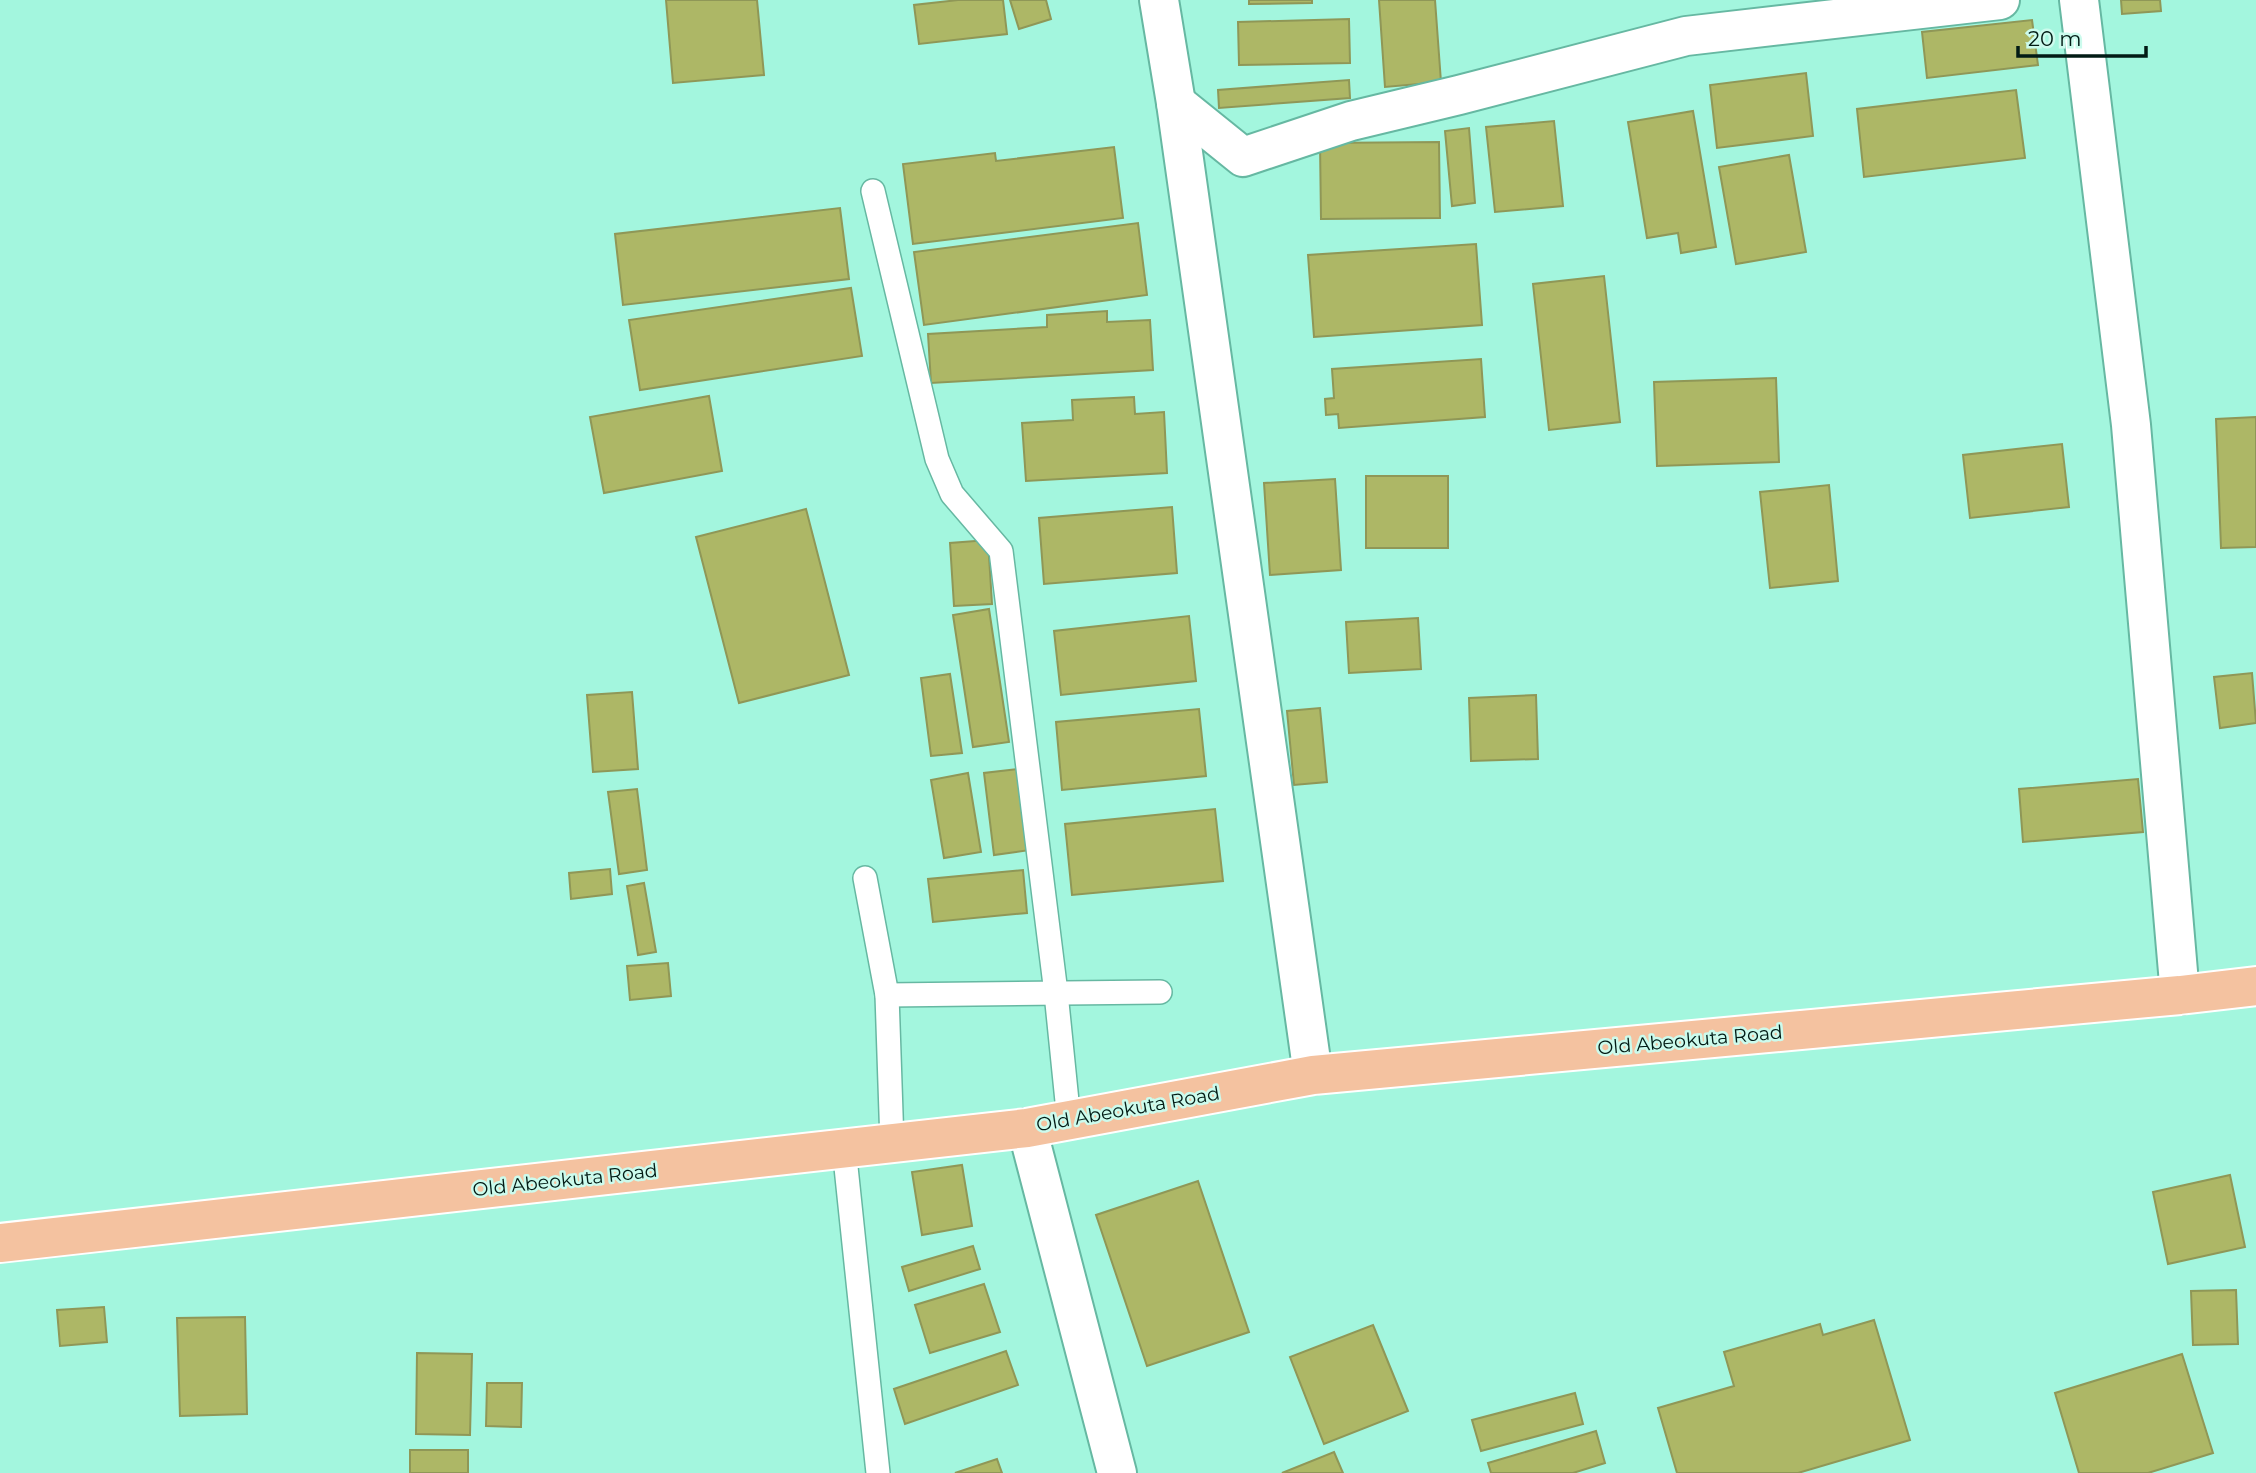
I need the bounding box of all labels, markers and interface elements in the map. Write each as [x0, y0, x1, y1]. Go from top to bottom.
scale bar [2018, 14, 2146, 58]
text: 20 m [2028, 26, 2082, 51]
street label: Old Abeokuta Road [1596, 1020, 1784, 1060]
street label: Old Abeokuta Road [1034, 1082, 1222, 1136]
street label: Old Abeokuta Road [471, 1159, 659, 1201]

